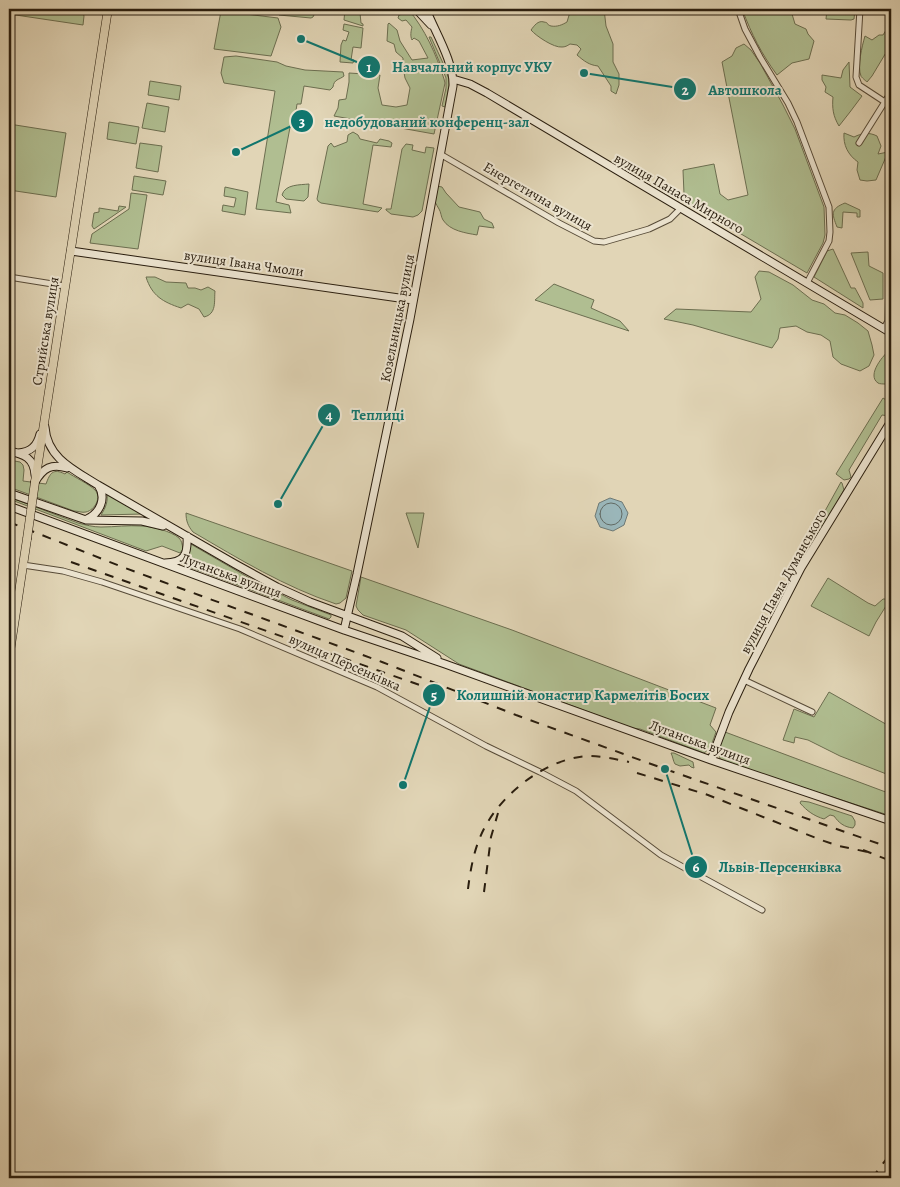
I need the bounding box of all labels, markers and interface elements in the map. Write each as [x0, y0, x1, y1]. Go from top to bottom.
callout: Навчальний корпус УКУ [357, 52, 562, 82]
text: 1 [366, 57, 372, 77]
text: Навчальний корпус УКУ [392, 57, 552, 77]
callout: Автошкола [673, 74, 791, 104]
text: 2 [681, 80, 689, 100]
text: Автошкола [707, 80, 783, 100]
callout: недобудований конференц-зал [289, 106, 539, 136]
text: 3 [299, 112, 305, 132]
text: недобудований конференц-зал [324, 112, 530, 132]
street label: вулиця Панаса Мирного [610, 149, 747, 238]
street label: Енергетична вулиця [480, 157, 596, 236]
street label: вулиця Івана Чмоли [183, 246, 305, 281]
street label: Козельницька вулиця [376, 252, 419, 384]
street label: Стрийська вулиця [28, 275, 64, 387]
callout: Теплиці [317, 400, 415, 430]
text: 4 [325, 405, 333, 425]
text: Теплиці [352, 405, 405, 425]
street label: вулиця Павла Думанського [736, 505, 831, 657]
street label: Луганська вулиця [178, 548, 284, 603]
street label: вулиця Персенківка [286, 629, 404, 696]
callout: Колишній монастир Кармелітів Босих [421, 680, 719, 710]
text: 5 [431, 685, 437, 705]
text: Колишній монастир Кармелітів Босих [457, 685, 710, 705]
street label: Луганська вулиця [647, 715, 753, 770]
callout: Львів-Персенківка [683, 852, 852, 882]
text: 6 [692, 857, 700, 877]
text: Львів-Персенківка [718, 857, 842, 877]

